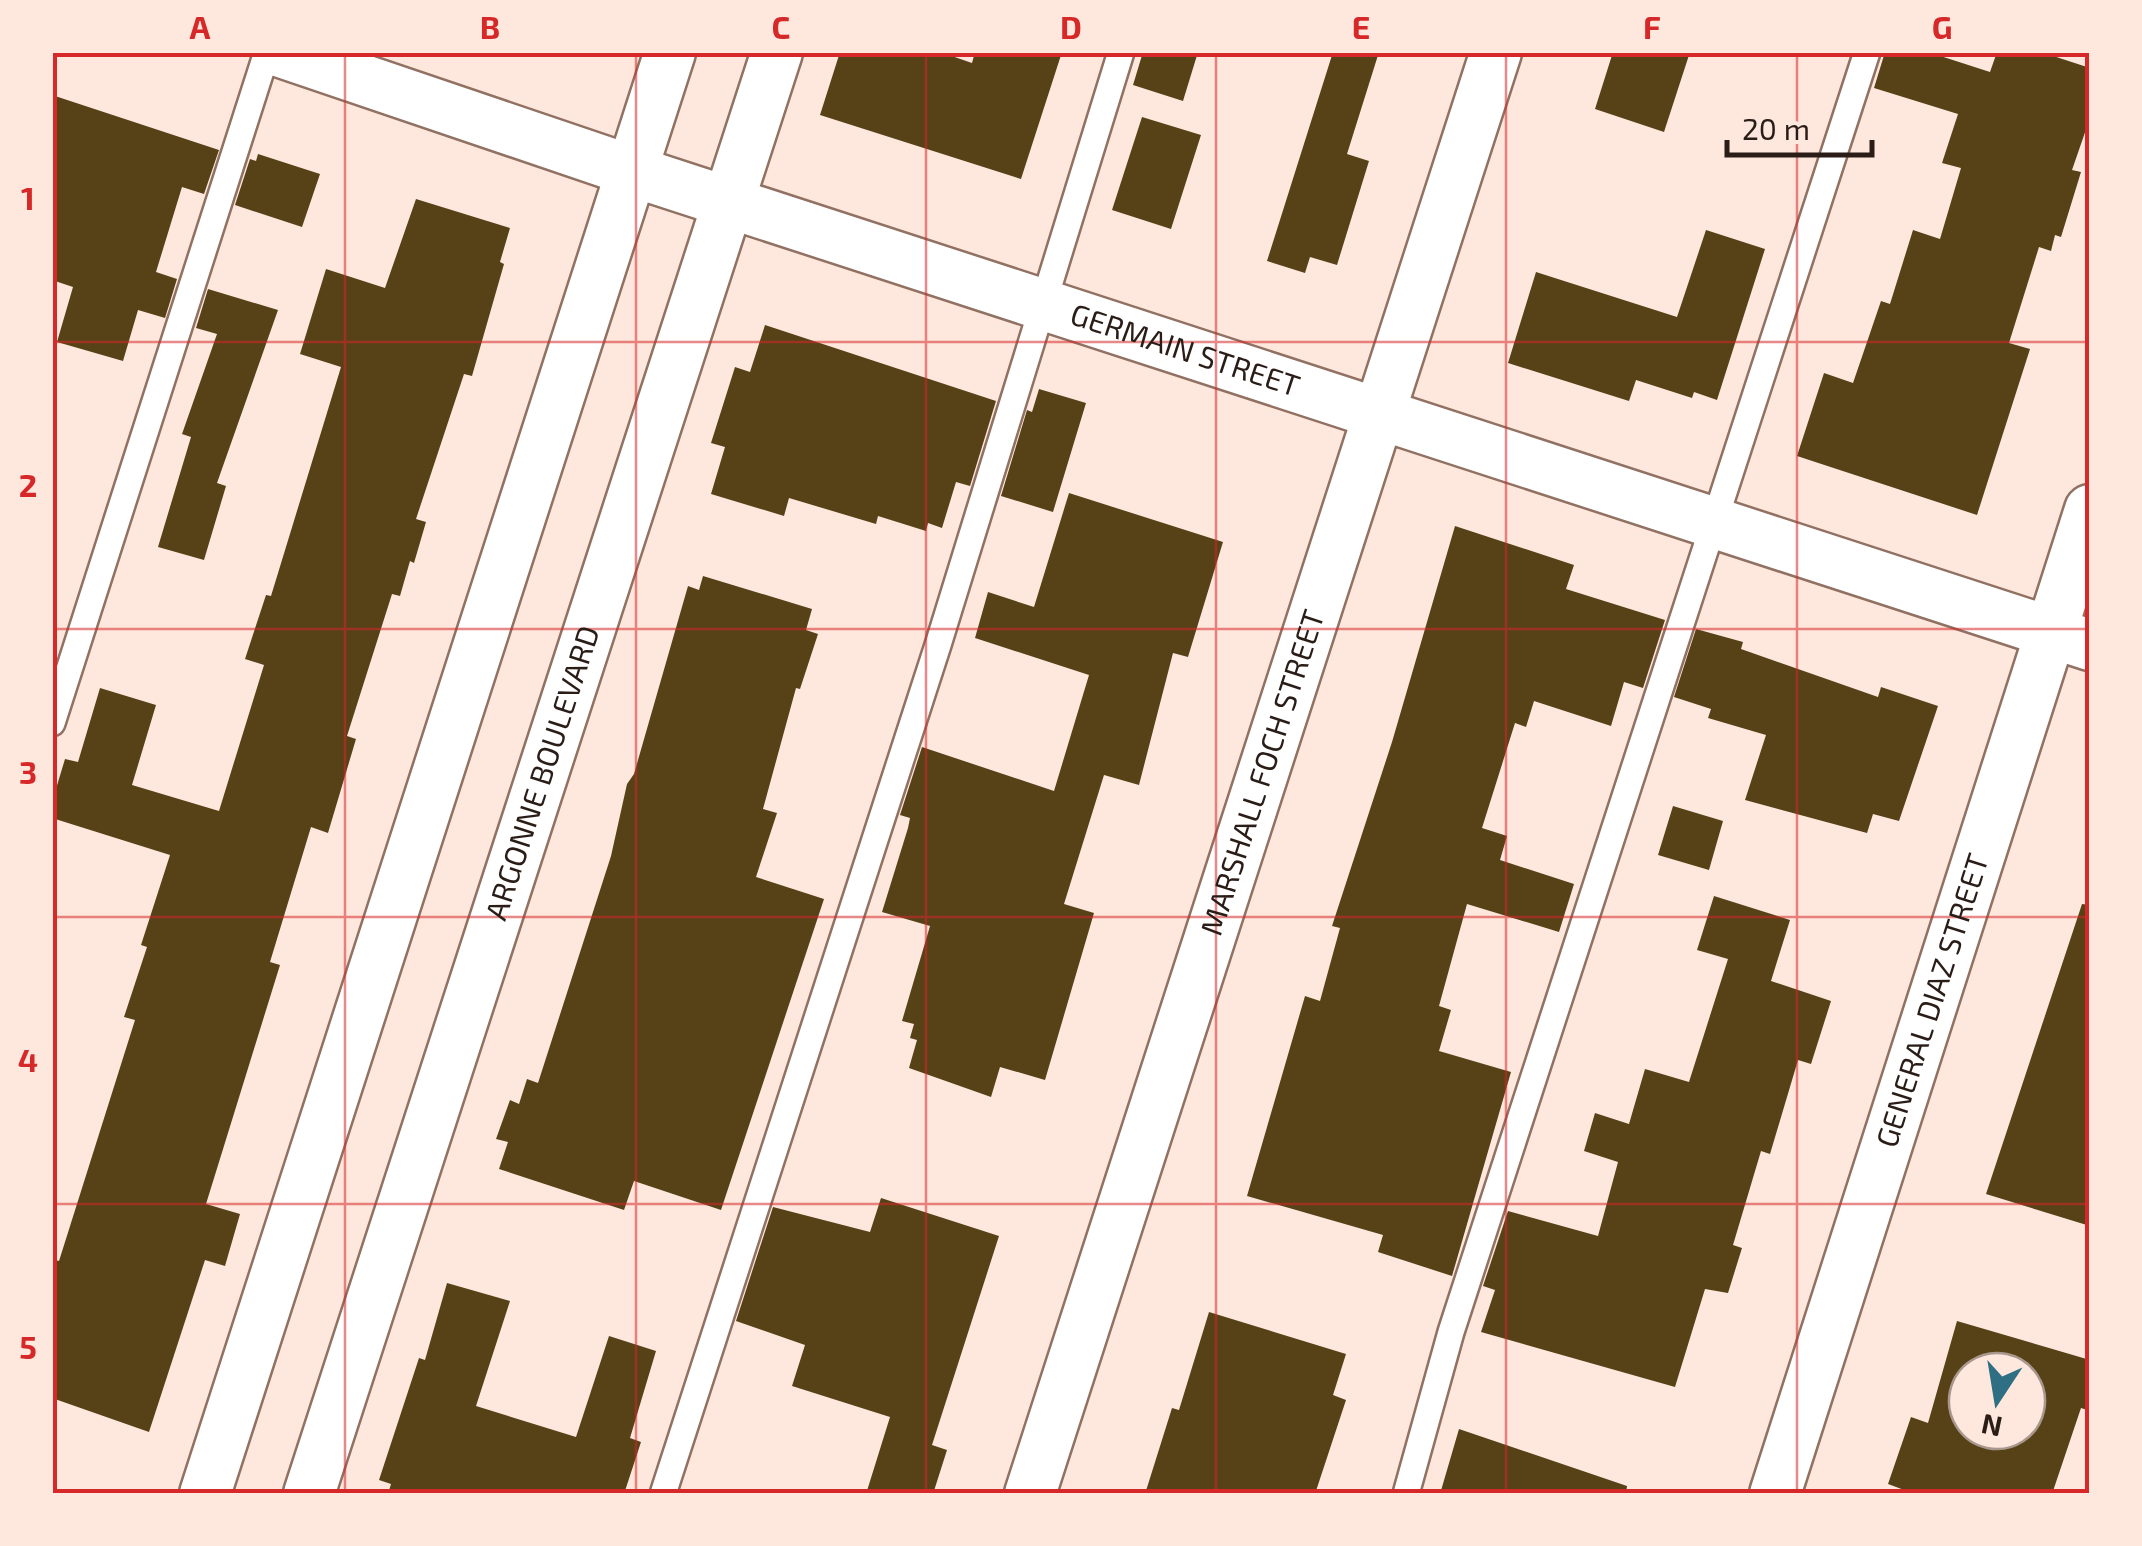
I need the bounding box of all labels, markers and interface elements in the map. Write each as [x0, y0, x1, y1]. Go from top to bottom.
text: A [190, 7, 211, 45]
text: B [480, 7, 500, 45]
text: C [772, 7, 790, 45]
text: D [1060, 7, 1082, 45]
text: E [1352, 7, 1370, 45]
text: F [1643, 7, 1661, 45]
text: G [1932, 7, 1952, 45]
scale bar [1727, 95, 1872, 157]
text: 20 m [1742, 110, 1810, 146]
text: 1 [21, 178, 35, 216]
street label: GERMAIN STREET [1066, 295, 1305, 403]
text: 2 [19, 465, 37, 503]
street label: MARSHALL FOCH STREET [1192, 605, 1331, 939]
street label: ARGONNE BOULEVARD [477, 621, 606, 924]
text: 3 [19, 752, 37, 790]
street label: GENERAL DIAZ STREET [1867, 849, 1995, 1151]
text: 4 [18, 1040, 38, 1078]
text: 5 [19, 1327, 37, 1365]
north arrow [1947, 1351, 2047, 1451]
text: N [1978, 1408, 2005, 1445]

